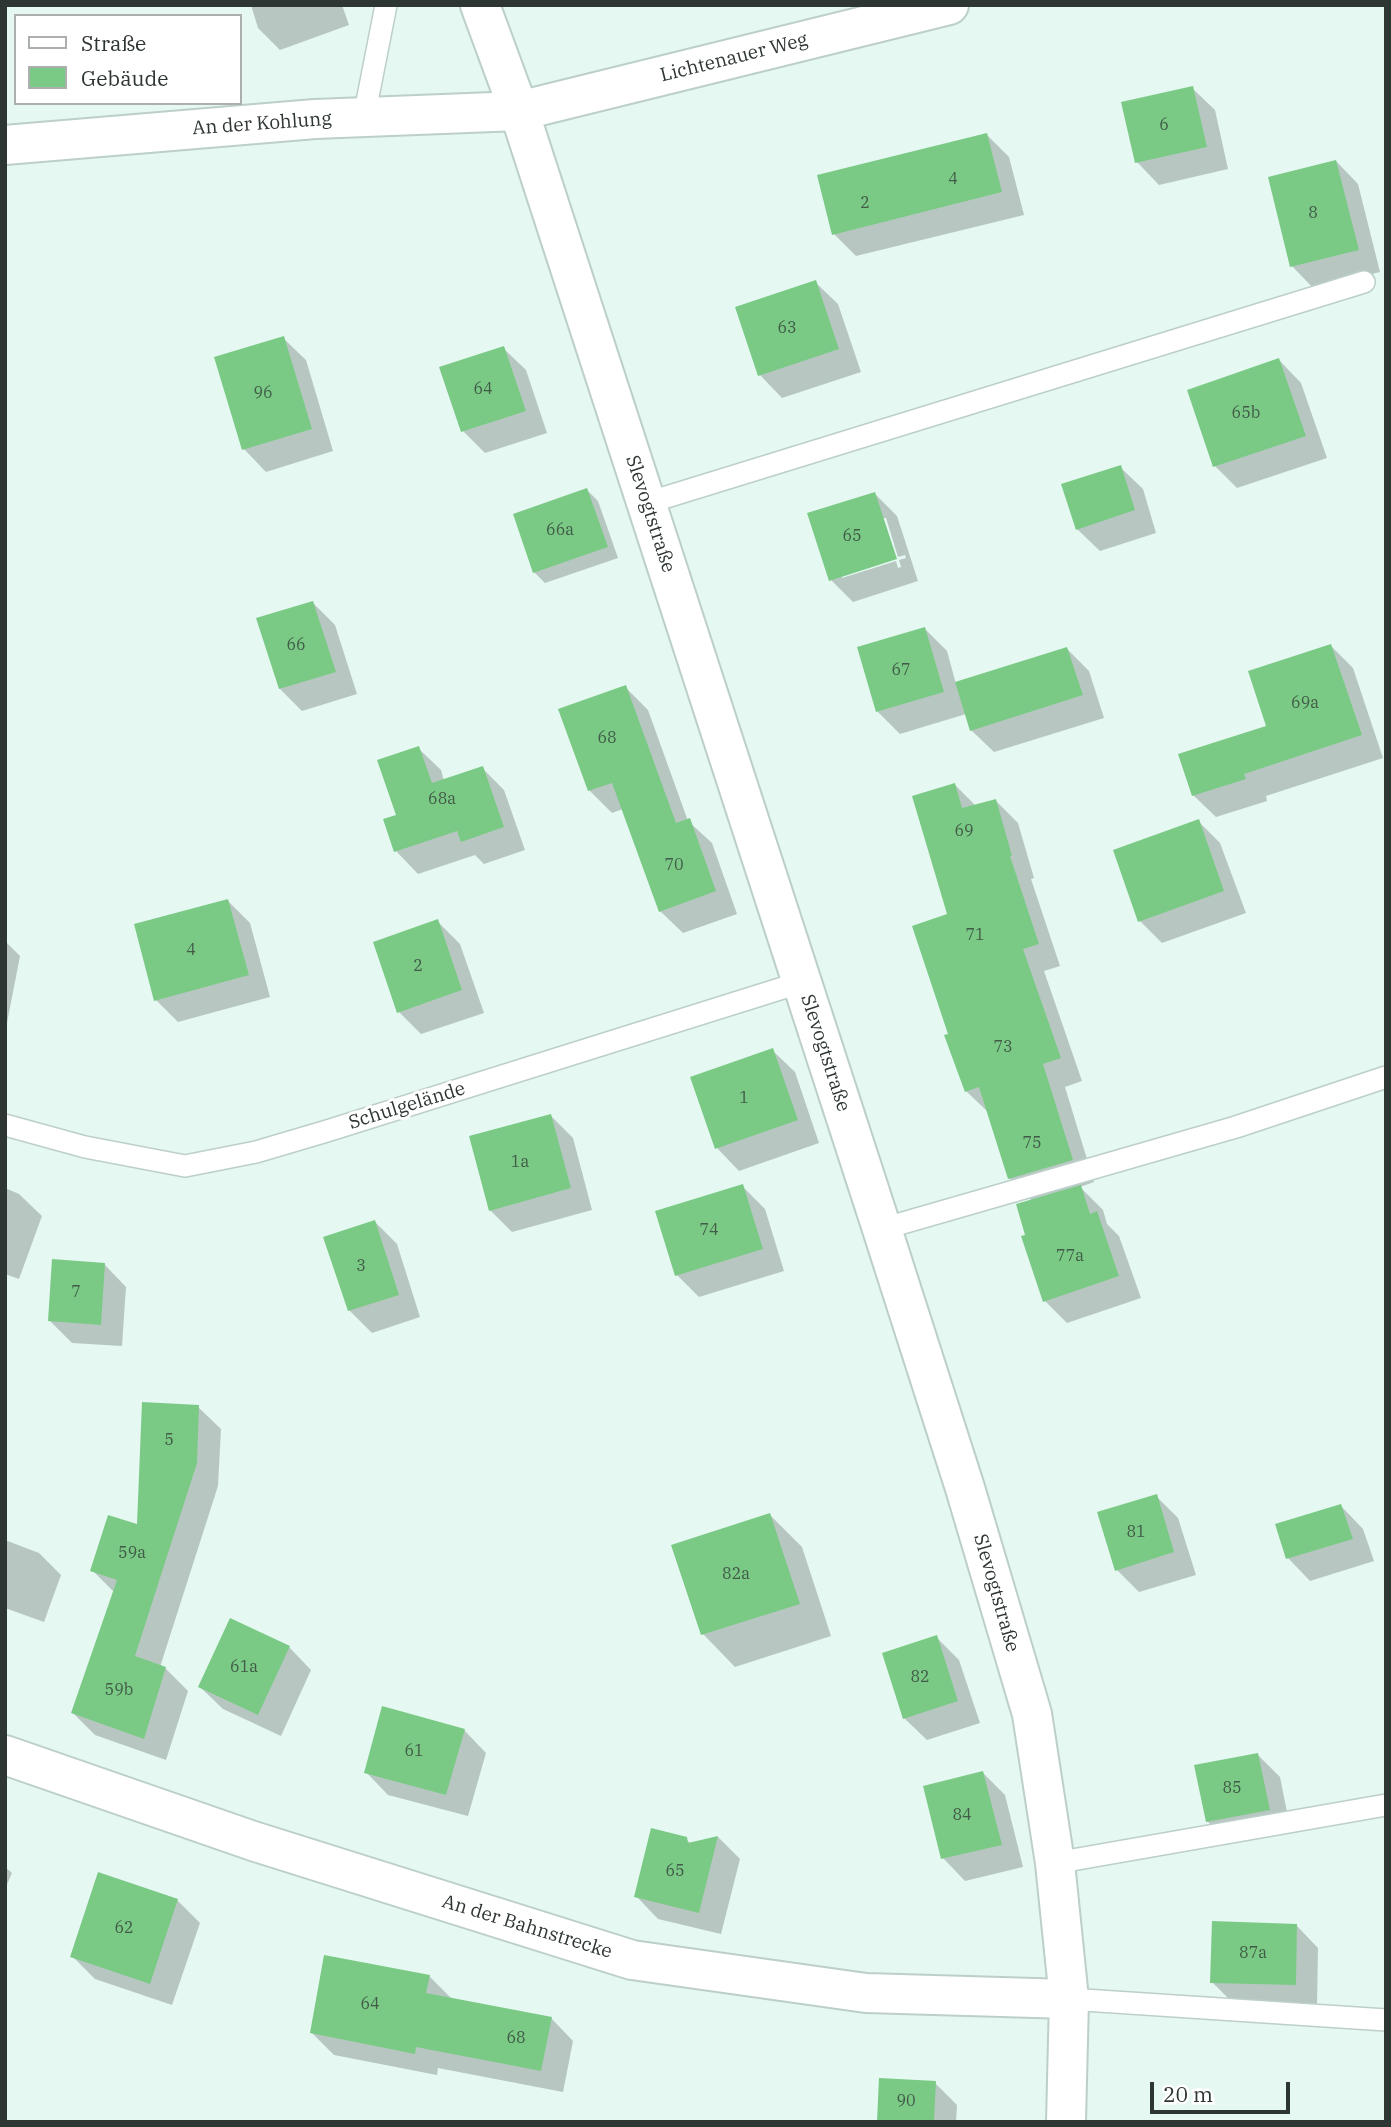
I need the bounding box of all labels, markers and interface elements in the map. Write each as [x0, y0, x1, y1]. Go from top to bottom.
legend [14, 14, 242, 105]
text: Straße [81, 29, 146, 57]
street label: Lichtenauer Weg [658, 29, 810, 87]
text: Gebäude [81, 64, 169, 92]
street label: An der Kohlung [192, 108, 332, 140]
house number: 6 [1159, 115, 1169, 135]
house number: 4 [948, 169, 958, 189]
house number: 2 [860, 193, 870, 213]
house number: 8 [1308, 203, 1318, 223]
house number: 63 [777, 318, 797, 338]
house number: 64 [473, 379, 493, 399]
house number: 96 [253, 383, 273, 403]
house number: 65b [1232, 403, 1260, 423]
street label: Slevogtstraße [620, 453, 680, 575]
house number: 66a [546, 520, 574, 540]
house number: 65 [842, 526, 862, 546]
house number: 66 [286, 635, 306, 655]
house number: 67 [891, 660, 911, 680]
house number: 69a [1291, 693, 1319, 713]
house number: 68 [597, 728, 617, 748]
house number: 68a [428, 789, 456, 809]
house number: 69 [954, 821, 974, 841]
house number: 70 [664, 855, 684, 875]
house number: 71 [965, 925, 985, 945]
house number: 4 [186, 940, 196, 960]
house number: 2 [413, 956, 423, 976]
street label: Slevogtstraße [795, 992, 855, 1114]
house number: 73 [993, 1037, 1013, 1057]
street label: Schulgelände [346, 1077, 468, 1135]
house number: 1 [739, 1088, 749, 1108]
house number: 75 [1022, 1133, 1042, 1153]
house number: 1a [511, 1152, 529, 1172]
house number: 74 [699, 1220, 719, 1240]
house number: 77a [1056, 1246, 1084, 1266]
house number: 3 [356, 1256, 366, 1276]
house number: 7 [71, 1282, 81, 1302]
house number: 5 [164, 1430, 174, 1450]
house number: 81 [1126, 1522, 1146, 1542]
street label: Slevogtstraße [968, 1531, 1024, 1655]
house number: 59a [118, 1543, 146, 1563]
house number: 82a [722, 1564, 750, 1584]
house number: 61a [230, 1657, 258, 1677]
house number: 82 [910, 1667, 930, 1687]
house number: 59b [105, 1680, 133, 1700]
house number: 61 [404, 1741, 424, 1761]
house number: 85 [1222, 1778, 1242, 1798]
house number: 84 [952, 1805, 972, 1825]
house number: 65 [665, 1861, 685, 1881]
street label: An der Bahnstrecke [439, 1890, 615, 1964]
house number: 62 [114, 1918, 134, 1938]
house number: 87a [1239, 1943, 1267, 1963]
house number: 64 [360, 1994, 380, 2014]
house number: 68 [506, 2028, 526, 2048]
scale bar [1153, 2068, 1293, 2112]
text: 20 m [1163, 2080, 1213, 2108]
house number: 90 [896, 2091, 916, 2111]

